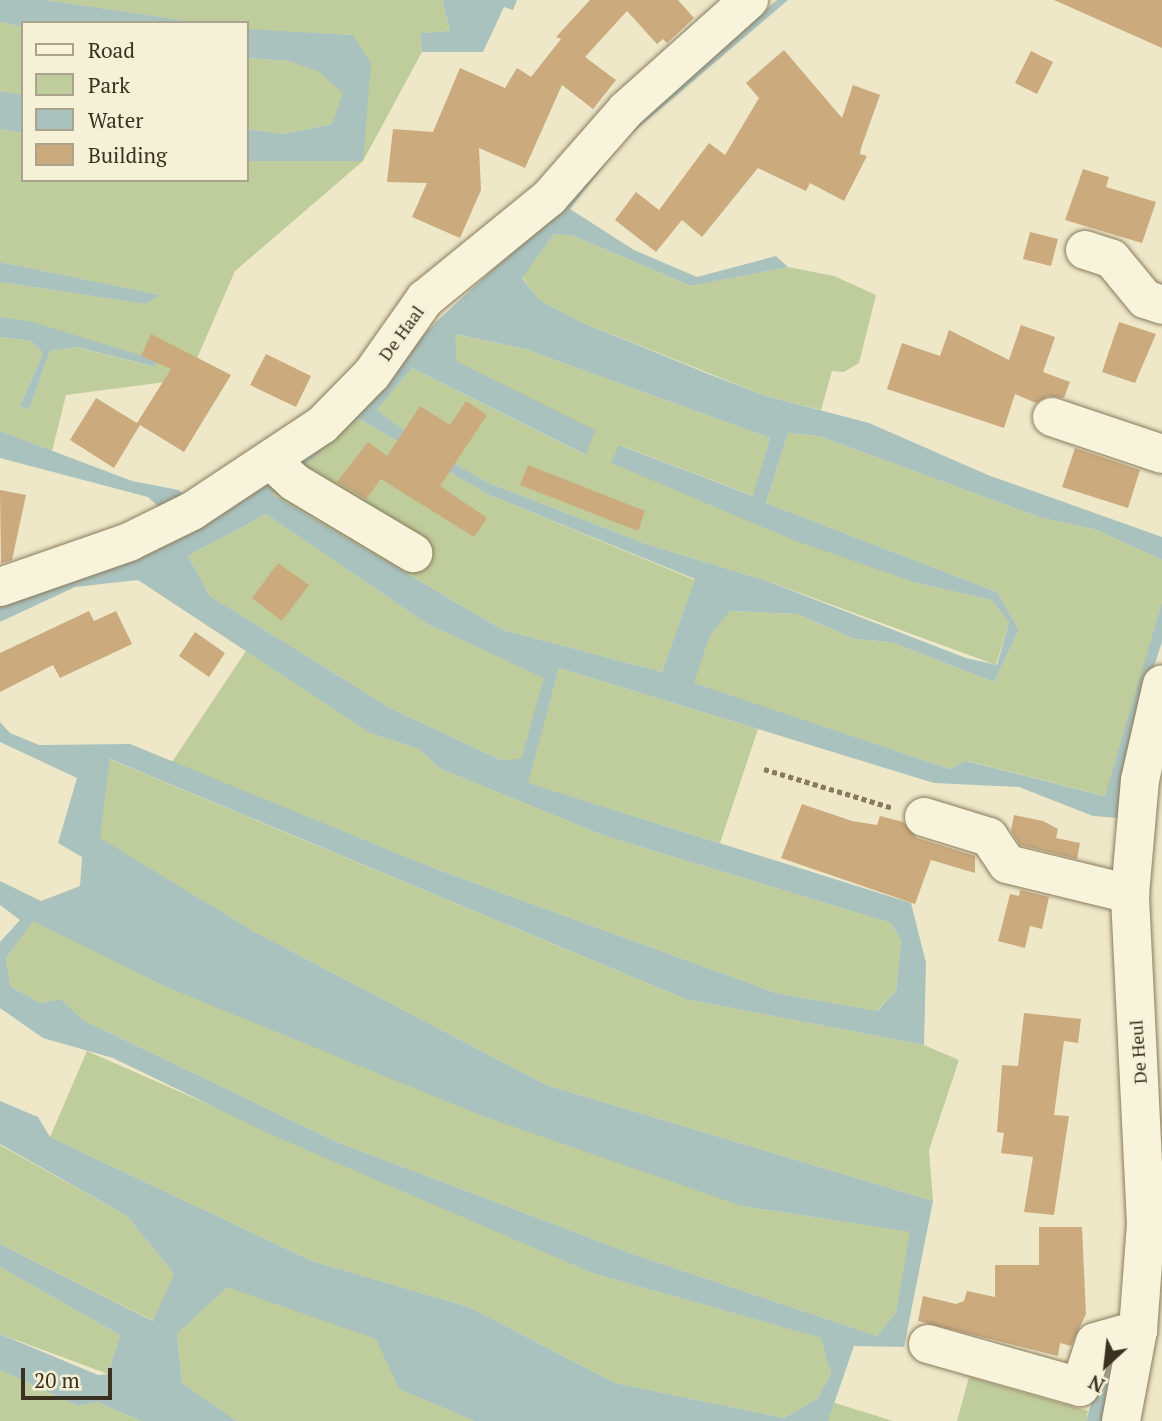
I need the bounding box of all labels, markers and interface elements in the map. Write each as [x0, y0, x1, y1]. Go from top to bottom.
legend [21, 21, 248, 182]
text: Road [88, 36, 135, 64]
text: Park [88, 71, 130, 99]
text: Water [88, 106, 143, 134]
text: Building [88, 141, 167, 169]
street label: De Haal [374, 301, 428, 365]
street label: De Heul [1125, 1019, 1151, 1085]
north arrow [1071, 1330, 1141, 1400]
scale bar [24, 1354, 116, 1398]
text: 20 m [34, 1366, 80, 1394]
text: N [1084, 1370, 1108, 1399]

